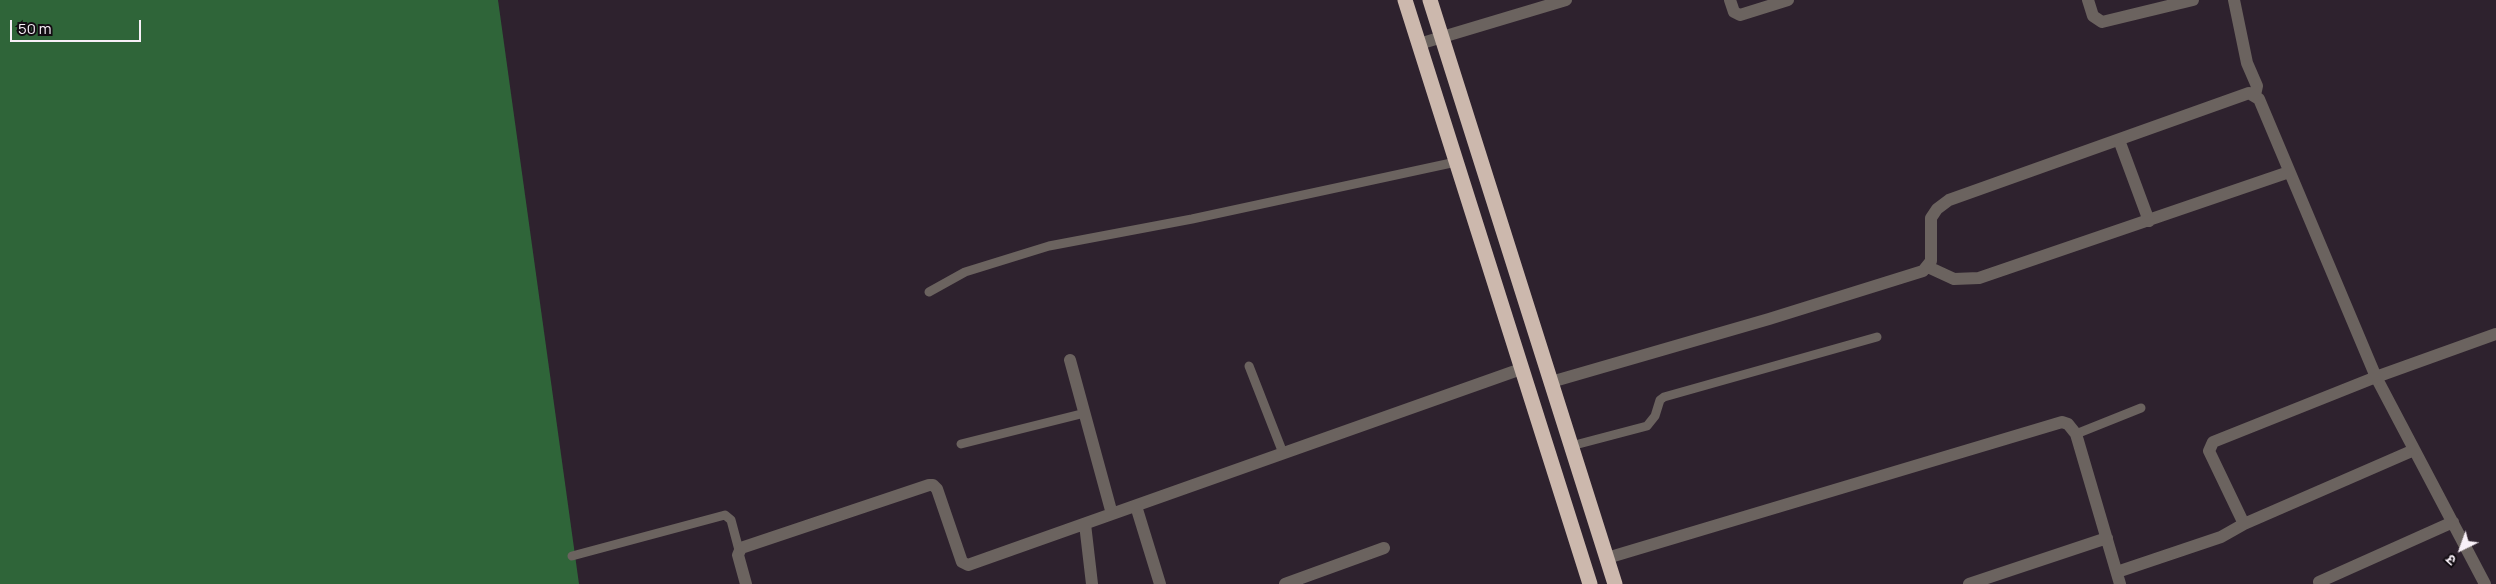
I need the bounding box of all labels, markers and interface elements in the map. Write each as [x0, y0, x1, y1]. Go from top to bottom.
scale bar [12, 10, 144, 42]
text: 50 m [18, 18, 52, 39]
north arrow [2436, 524, 2486, 574]
text: उ [2441, 551, 2460, 570]

